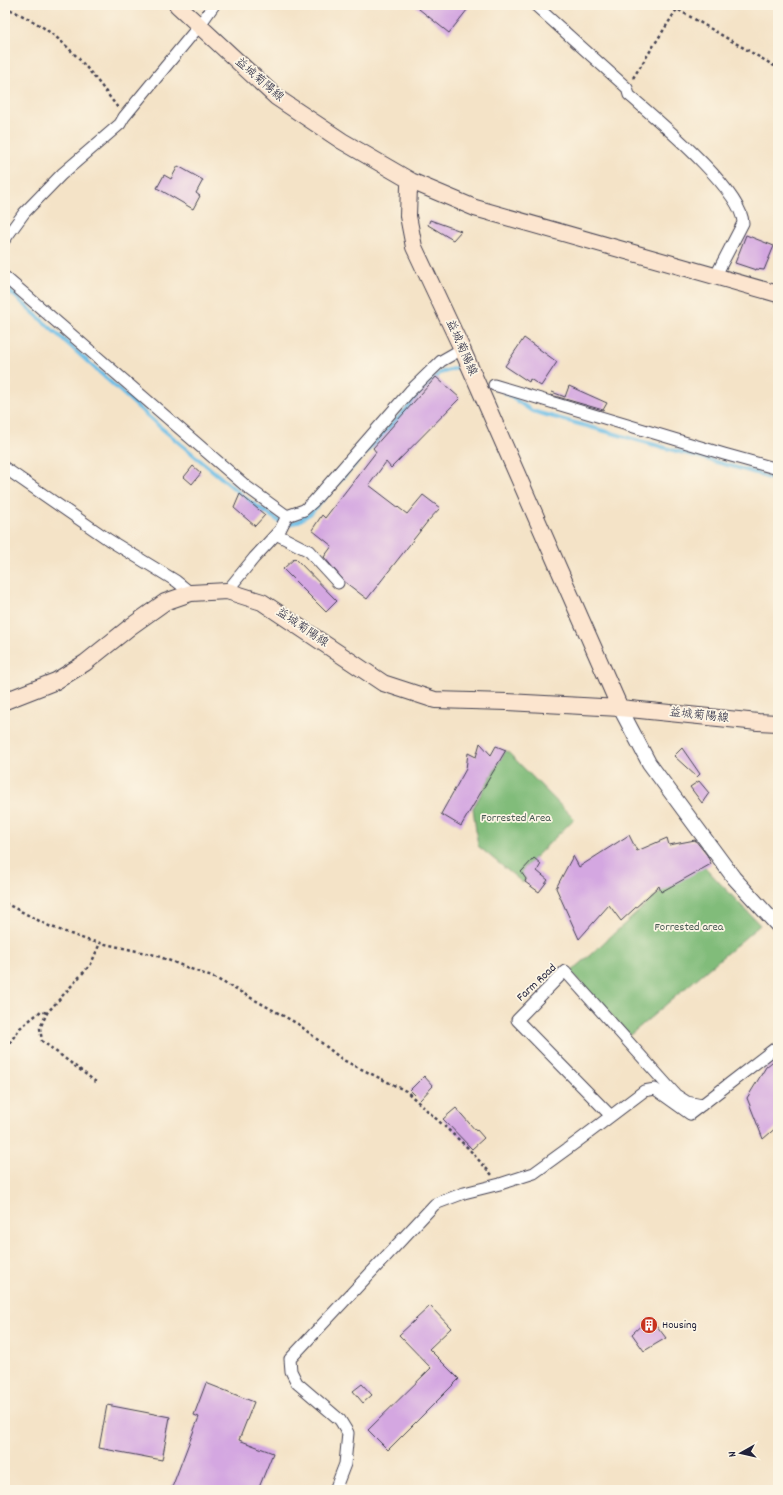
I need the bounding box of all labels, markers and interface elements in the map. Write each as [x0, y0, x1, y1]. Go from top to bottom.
street label: 益城菊陽線 [231, 54, 287, 106]
street label: 益城菊陽線 [441, 317, 481, 379]
street label: 益城菊陽線 [272, 604, 332, 652]
street label: 益城菊陽線 [668, 704, 730, 728]
park label: Forrested Area [481, 810, 551, 827]
park label: Forrested area [654, 919, 724, 936]
street label: Farm Road [513, 960, 561, 1006]
building icon: Housing [639, 1315, 659, 1335]
place label: Housing [662, 1317, 697, 1334]
north arrow [721, 1433, 761, 1473]
text: N [725, 1450, 741, 1458]

